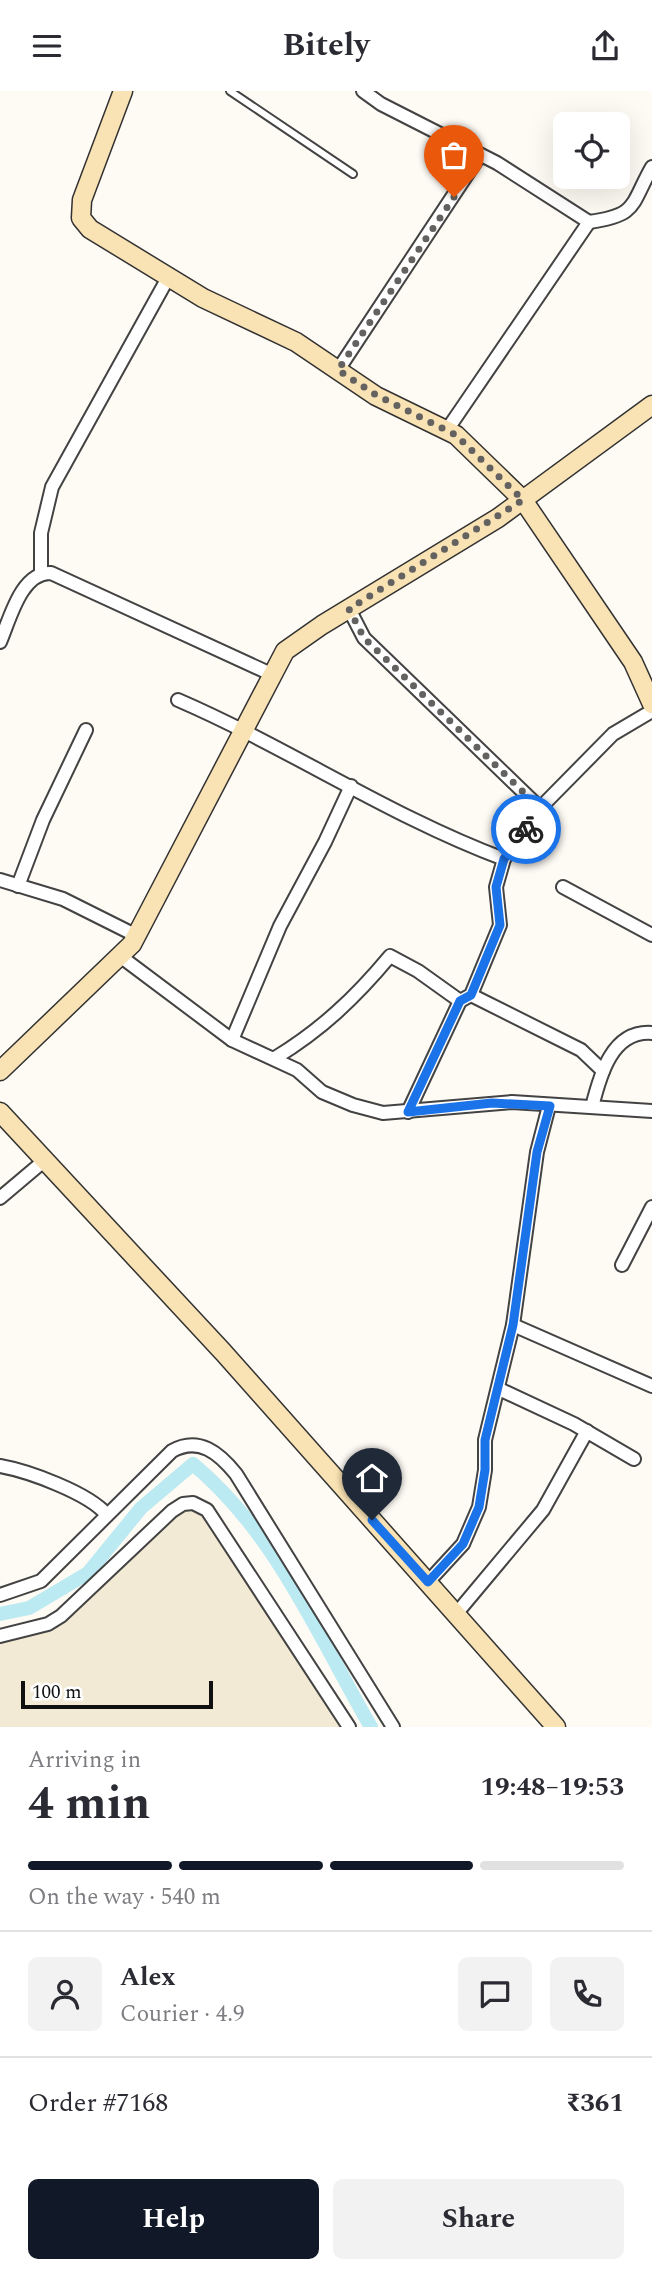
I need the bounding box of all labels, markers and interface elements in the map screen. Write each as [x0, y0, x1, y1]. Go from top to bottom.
text: Bitely [283, 21, 369, 70]
icon: menu [28, 27, 66, 65]
icon: share [586, 27, 624, 65]
map controls [553, 112, 630, 189]
button: locate [553, 112, 630, 189]
pin [424, 125, 484, 197]
icon: bag [435, 136, 473, 174]
courier [491, 794, 561, 864]
icon: bike [507, 810, 545, 848]
pin [342, 1448, 402, 1520]
icon: home [353, 1459, 391, 1497]
scale bar [21, 1678, 214, 1710]
text: 100 m [32, 1678, 82, 1707]
text: Arriving in [28, 1743, 141, 1778]
text: 19:48–19:53 [480, 1767, 624, 1807]
text: 4 min [28, 1769, 150, 1839]
text: On the way · 540 m [28, 1880, 221, 1915]
button: person [28, 1957, 102, 2031]
text: Alex [120, 1957, 175, 1997]
button: chat [458, 1957, 532, 2031]
button: phone [550, 1957, 624, 2031]
text: Courier · 4.9 [120, 1997, 245, 2032]
text: Order #7168 [28, 2083, 168, 2123]
text: ₹361 [566, 2083, 624, 2123]
button: Help [28, 2179, 319, 2259]
button: Share [333, 2179, 624, 2259]

